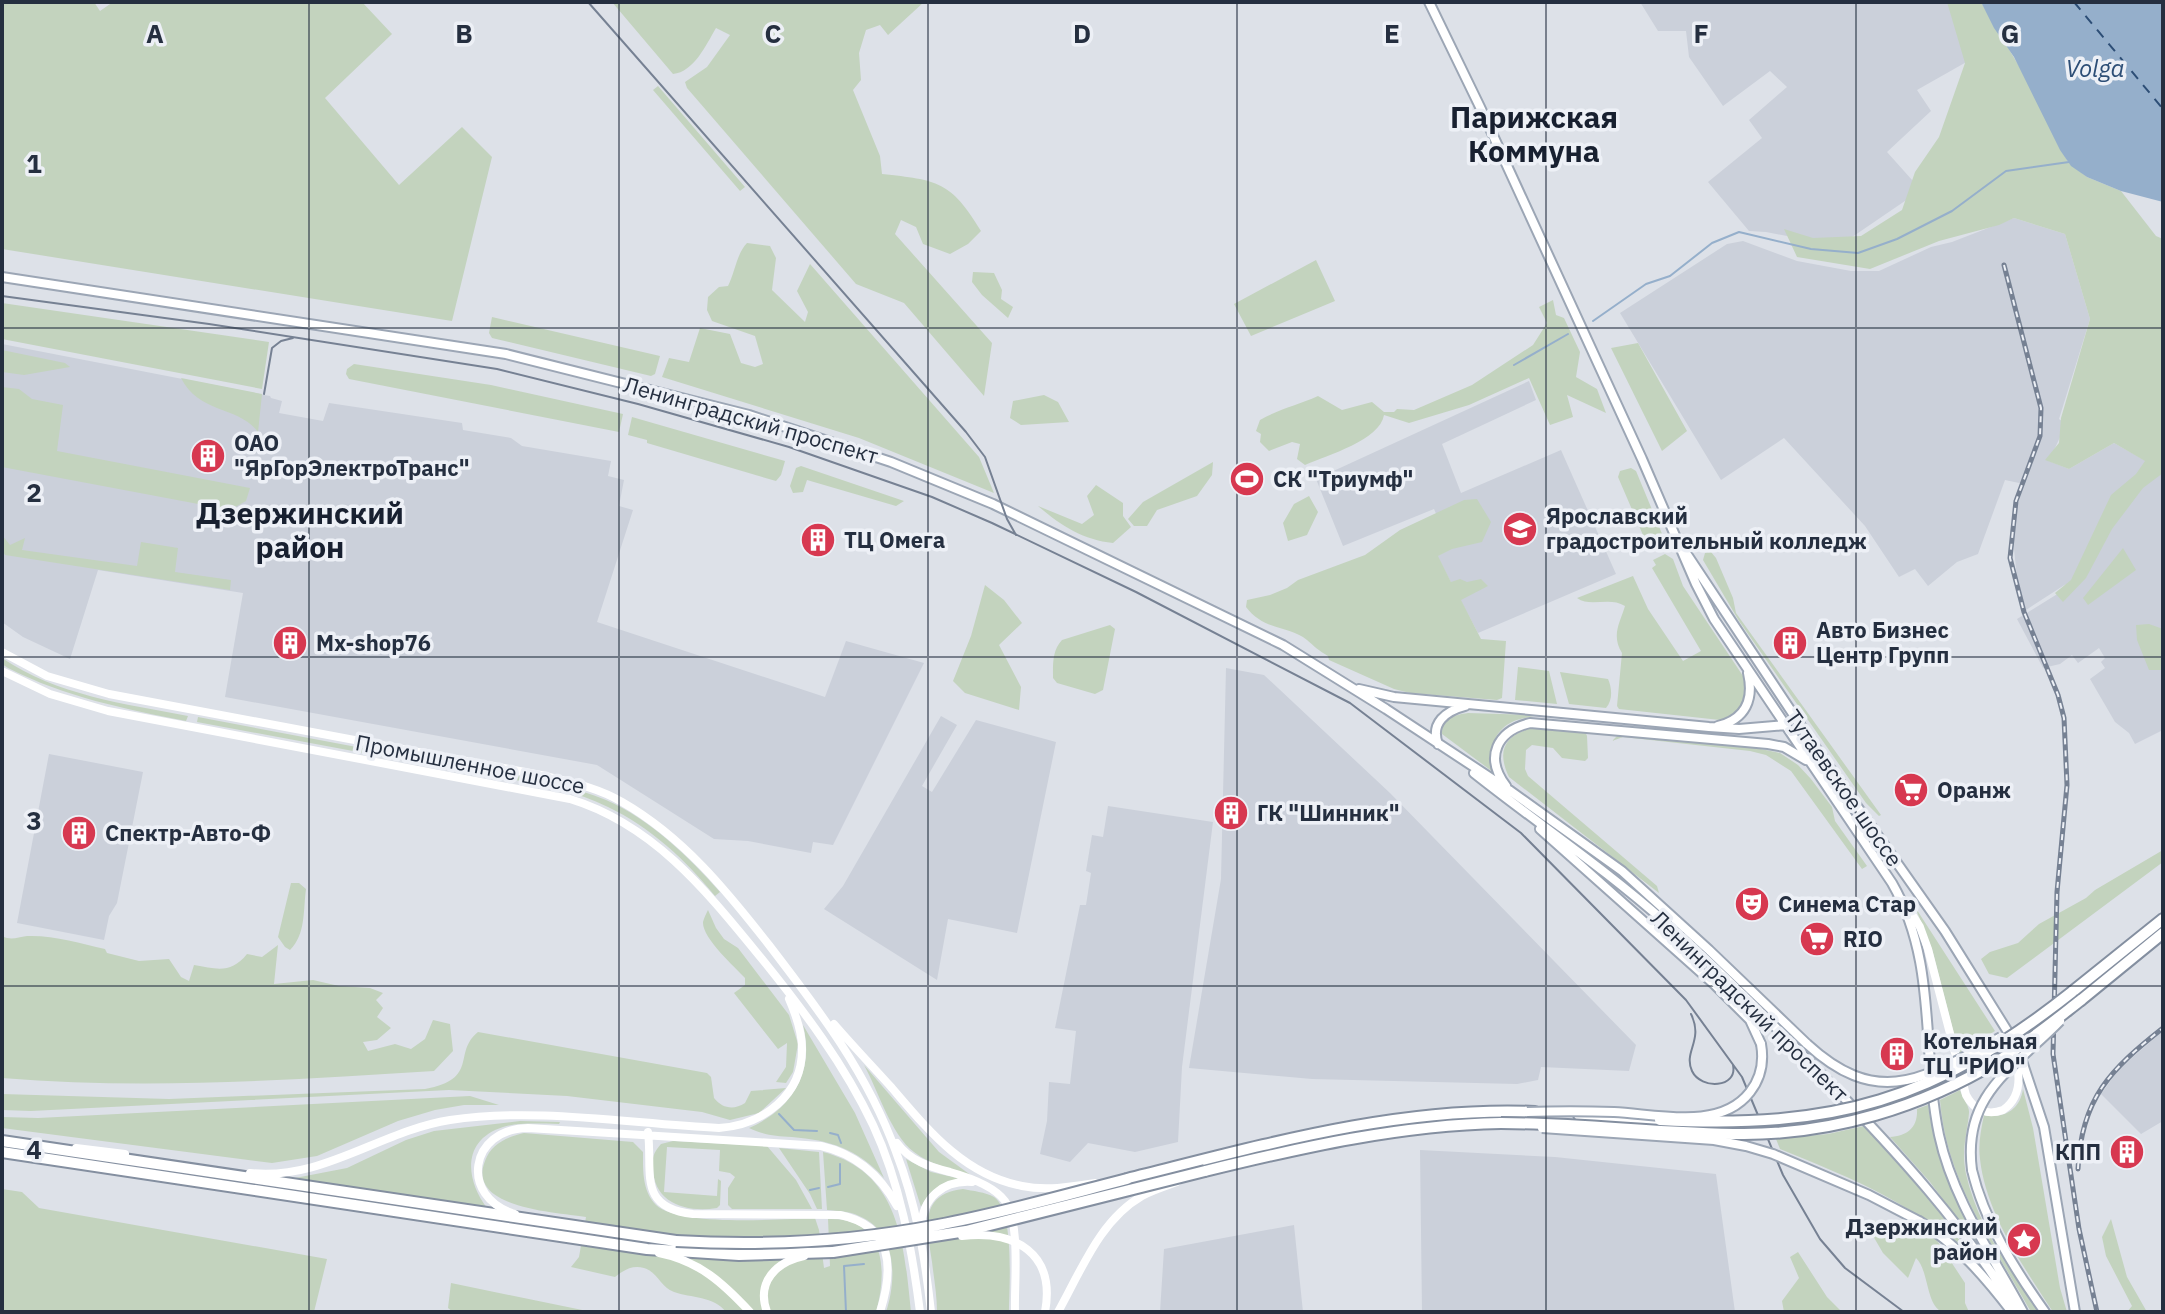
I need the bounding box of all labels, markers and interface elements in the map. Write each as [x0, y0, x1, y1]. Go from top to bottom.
text: A [146, 16, 164, 50]
text: B [455, 16, 473, 50]
text: C [765, 16, 782, 50]
text: D [1073, 16, 1091, 50]
text: E [1384, 16, 1400, 50]
text: F [1693, 16, 1709, 50]
text: G [2001, 16, 2019, 50]
water label: Volga [2065, 52, 2125, 84]
district label: Парижская Коммуна [1450, 97, 1618, 170]
text: 1 [26, 146, 42, 180]
street label: Ленинградский проспект [620, 369, 882, 470]
place label: ОАО "ЯрГорЭлектроТранс" [234, 428, 470, 482]
building icon: ОАО "ЯрГорЭлектроТранс" [189, 437, 227, 475]
sports icon: СК "Триумф" [1228, 460, 1266, 498]
place label: СК "Триумф" [1273, 464, 1413, 493]
text: 2 [26, 475, 42, 509]
district label: Дзержинский район [196, 493, 404, 566]
place label: Ярославский градостроительный колледж [1546, 501, 1867, 555]
school or university icon: Ярославский градостроительный колледж [1501, 510, 1539, 548]
building icon: ТЦ Омега [799, 521, 837, 559]
place label: ТЦ Омега [844, 525, 945, 554]
place label: Авто Бизнес Центр Групп [1816, 615, 1949, 669]
building icon: Mx-shop76 [271, 624, 309, 662]
building icon: Авто Бизнес Центр Групп [1771, 624, 1809, 662]
place label: Mx-shop76 [316, 628, 431, 657]
street label: Тутаевское шоссе [1779, 704, 1909, 872]
street label: Промышленное шоссе [353, 727, 587, 800]
supermarket icon: Оранж [1892, 771, 1930, 809]
place label: Оранж [1937, 775, 2011, 804]
building icon: ГК "Шинник" [1212, 794, 1250, 832]
place label: ГК "Шинник" [1257, 798, 1400, 827]
text: 3 [26, 803, 42, 837]
building icon: Спектр-Авто-Ф [60, 814, 98, 852]
place label: Спектр-Авто-Ф [105, 818, 271, 847]
theatre icon: Синема Стар [1733, 885, 1771, 923]
place label: Синема Стар [1778, 889, 1916, 918]
street label: Ленинградский проспект [1645, 904, 1855, 1108]
supermarket icon: RIO [1798, 920, 1836, 958]
place label: RIO [1843, 924, 1883, 953]
place label: Котельная ТЦ "РИО" [1923, 1026, 2038, 1080]
building icon: Котельная ТЦ "РИО" [1878, 1035, 1916, 1073]
text: 4 [26, 1132, 42, 1166]
building icon: КПП [2108, 1133, 2146, 1171]
place label: КПП [2055, 1137, 2101, 1166]
place label: Дзержинский район [1846, 1212, 1998, 1266]
place icon: Дзержинский район [2005, 1221, 2043, 1259]

